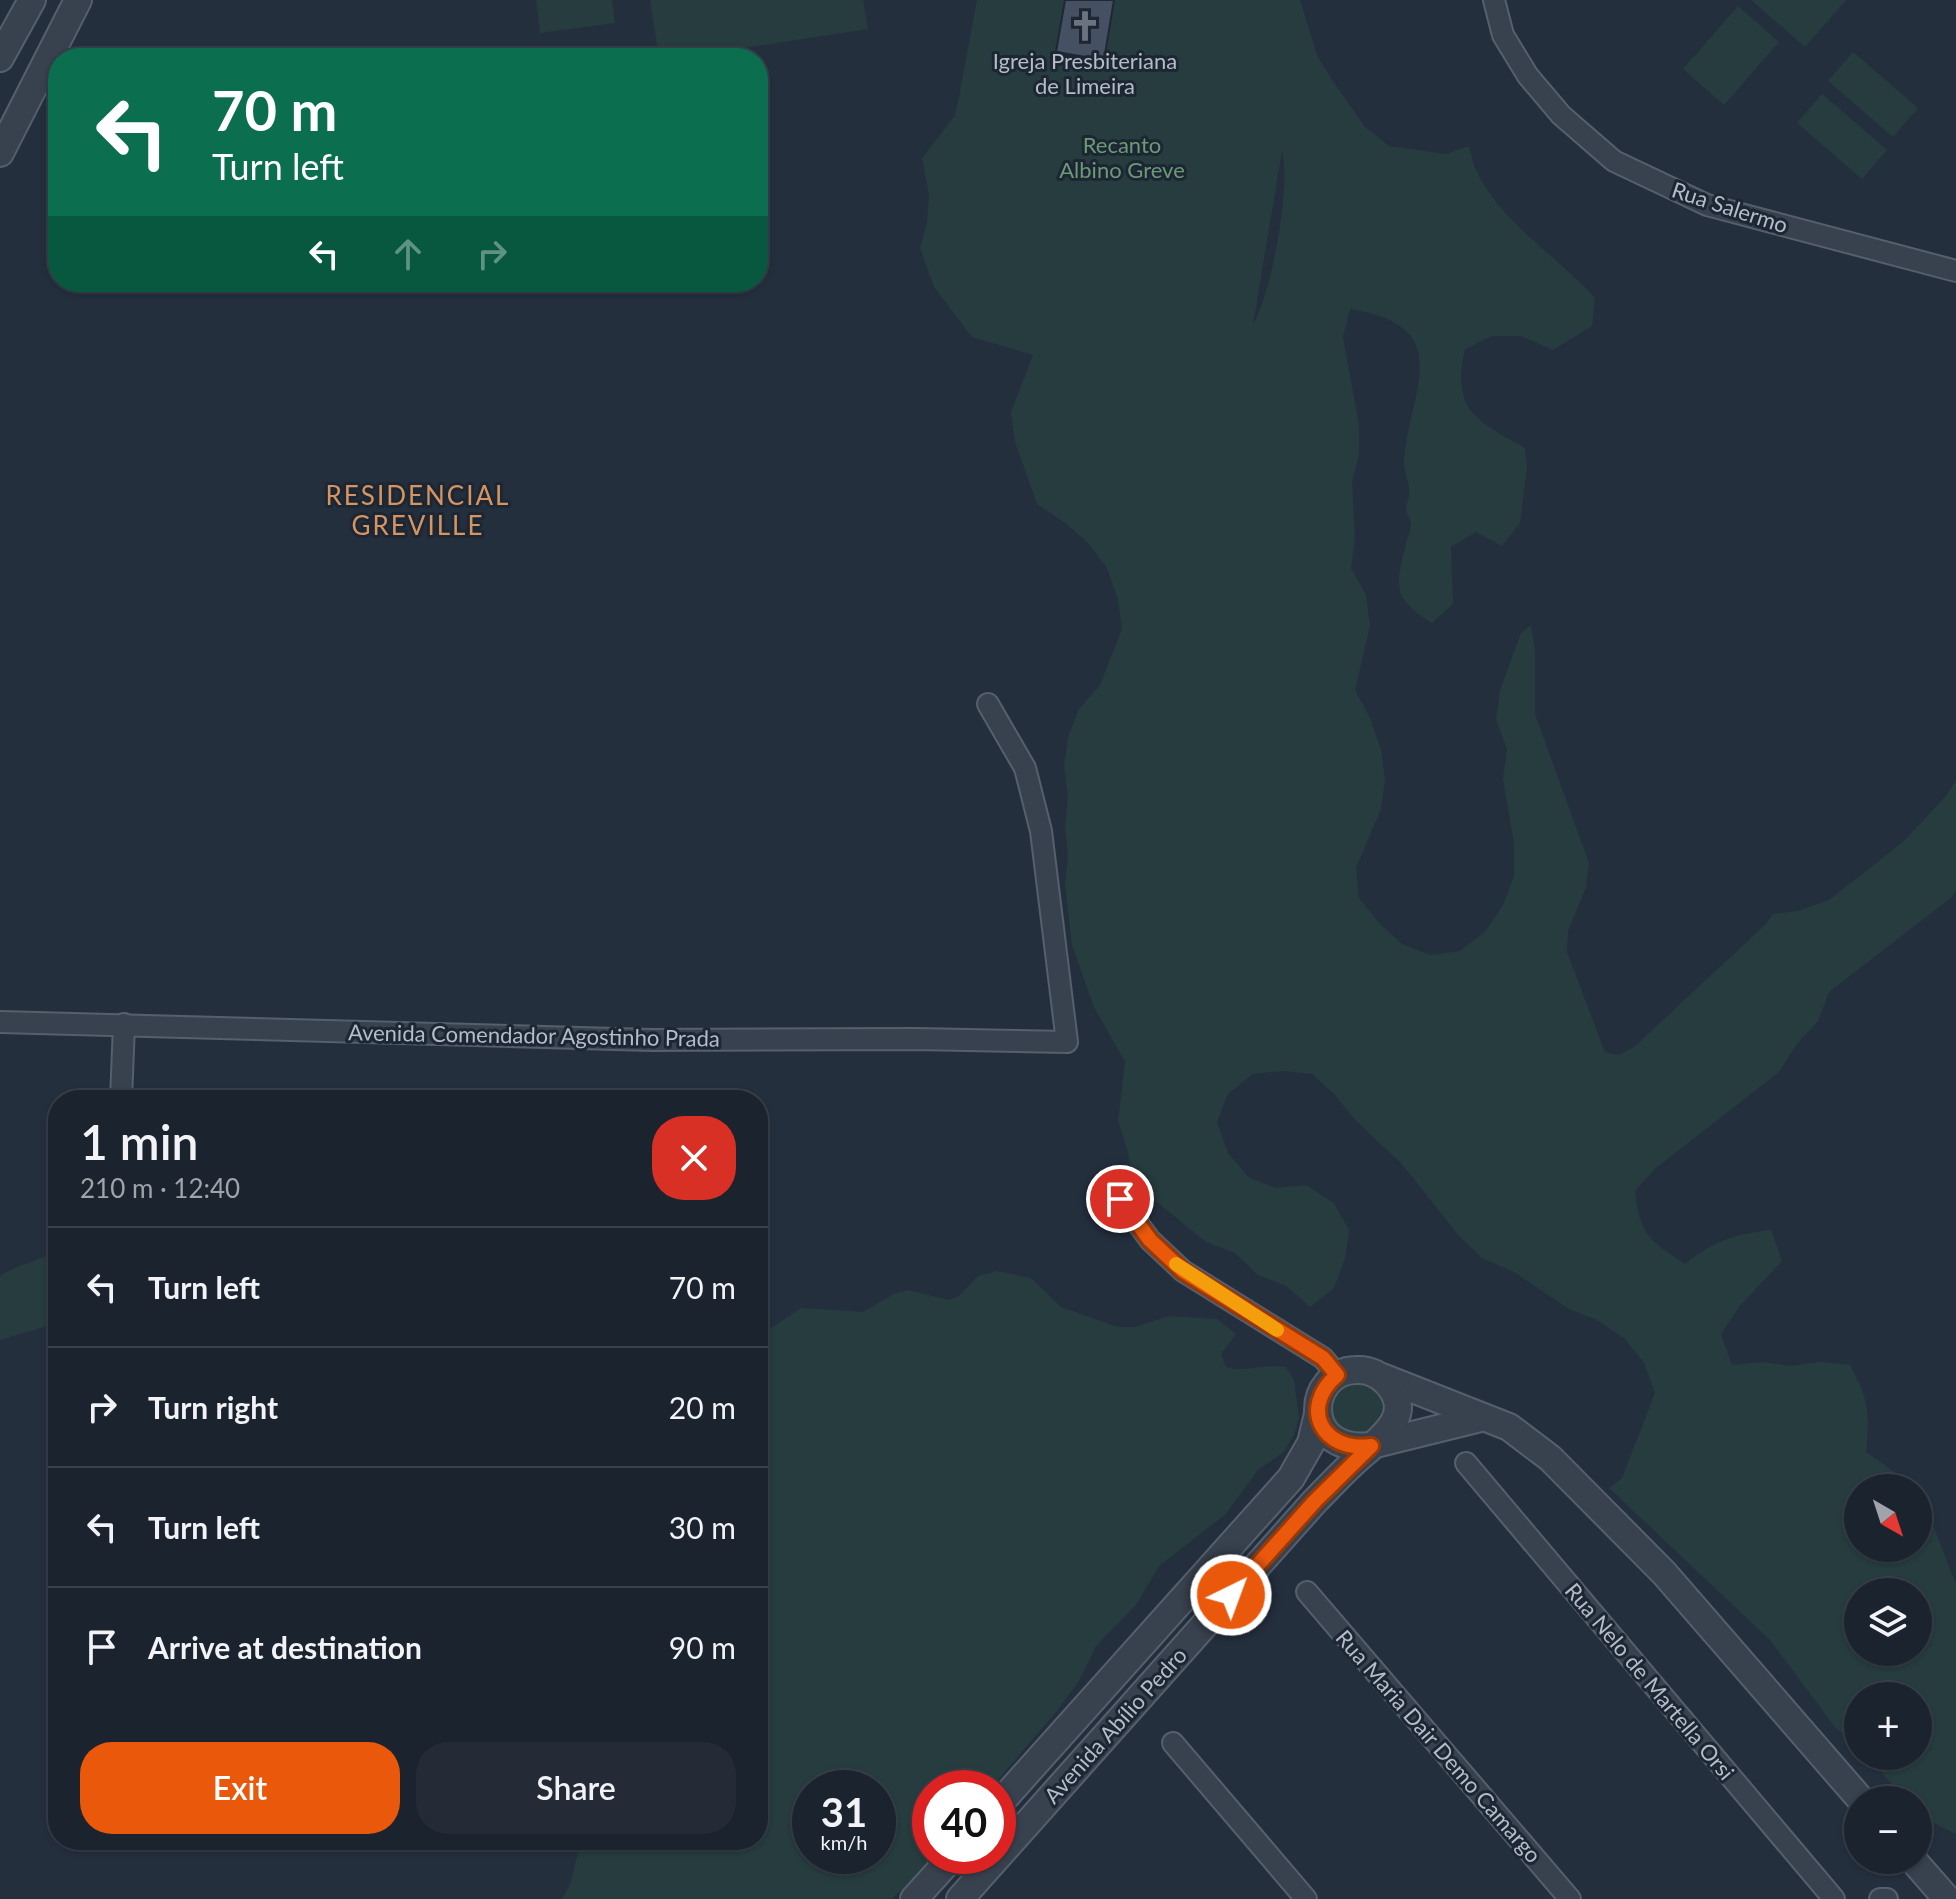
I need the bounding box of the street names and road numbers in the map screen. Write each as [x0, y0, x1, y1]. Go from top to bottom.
street label: Rua Salermo [1669, 176, 1791, 238]
street label: Avenida Comendador Agostinho Prada [348, 1018, 720, 1052]
street label: Rua Nelo de Martella Orsi [1560, 1577, 1740, 1785]
street label: Rua Maria Dair Demo Camargo [1331, 1624, 1547, 1868]
street label: Avenida Abílio Pedro [1038, 1642, 1192, 1808]

